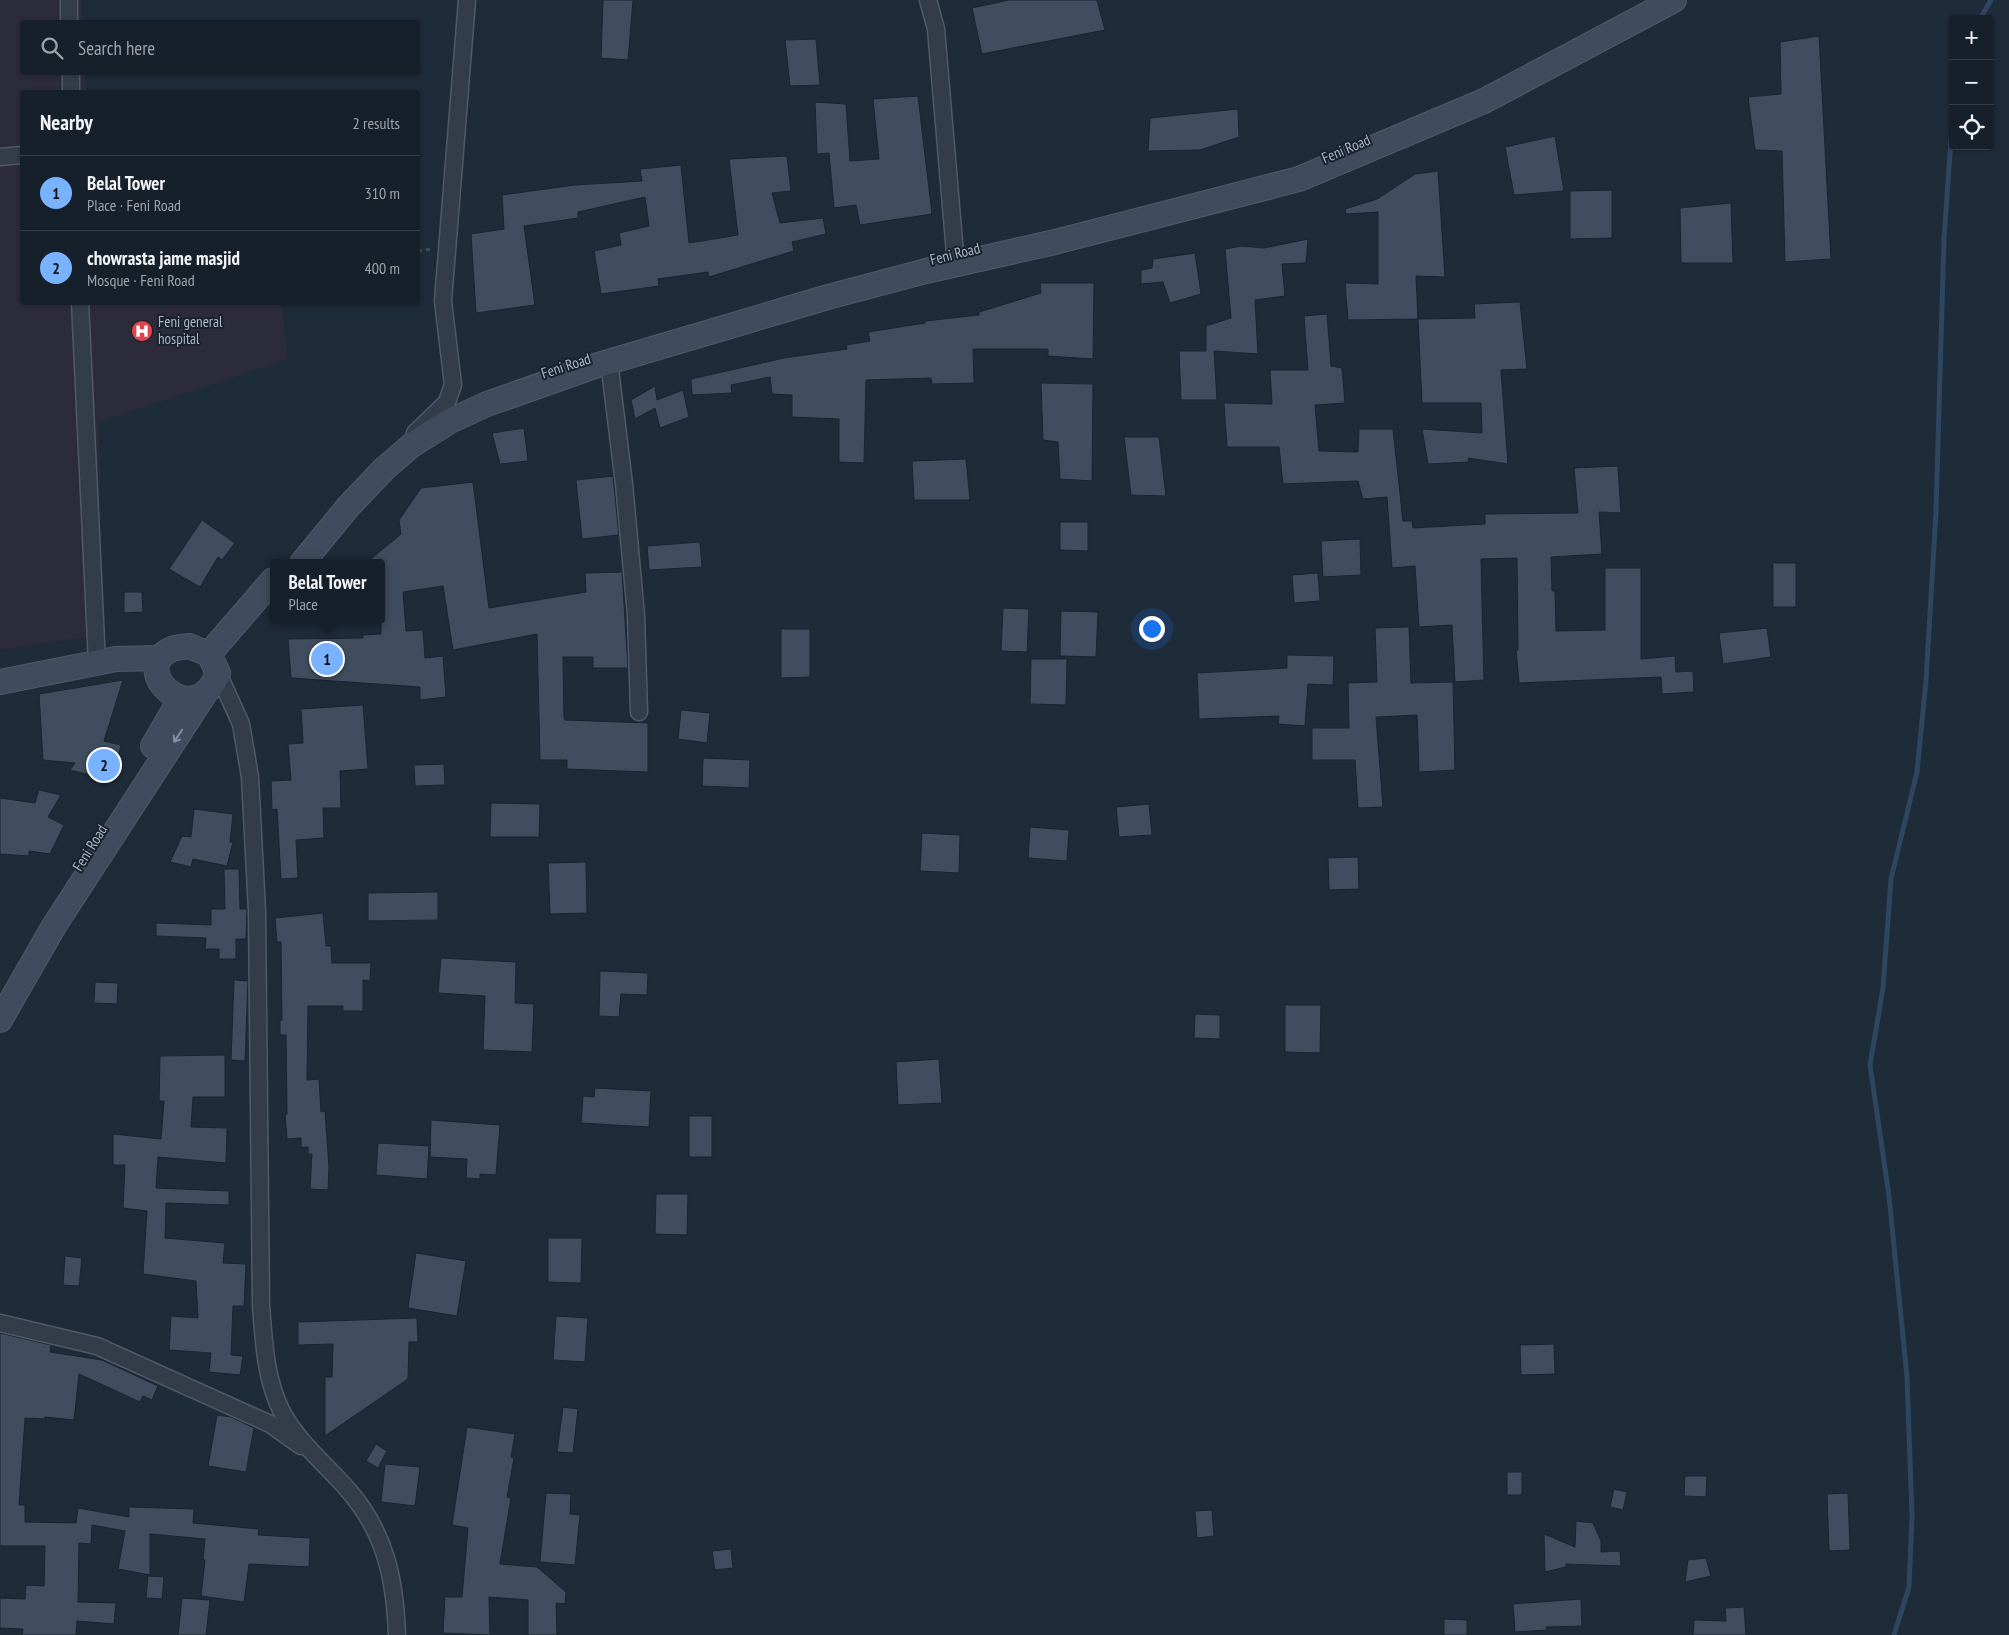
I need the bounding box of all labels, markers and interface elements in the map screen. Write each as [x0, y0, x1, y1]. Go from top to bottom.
map controls [1949, 15, 1994, 150]
button: + [1949, 15, 1994, 60]
search box [20, 20, 420, 75]
icon: search [38, 34, 66, 62]
text: Search here [78, 36, 155, 60]
button: − [1949, 60, 1994, 105]
button: locate [1949, 105, 1994, 150]
text: Nearby [40, 109, 93, 136]
text: 2 results [353, 113, 400, 133]
street label: Feni Road [1319, 130, 1373, 167]
text: Belal Tower [87, 171, 165, 195]
text: 1 [52, 183, 60, 203]
text: 310 m [365, 183, 400, 203]
text: Place · Feni Road [87, 195, 181, 215]
street label: Feni Road [928, 238, 982, 269]
text: chowrasta jame masjid [87, 246, 240, 270]
text: 2 [52, 258, 60, 278]
text: 400 m [365, 258, 400, 278]
text: Mosque · Feni Road [87, 270, 195, 290]
place label: Feni general hospital [158, 312, 223, 348]
hospital icon: Feni general hospital [130, 319, 154, 343]
street label: Feni Road [539, 349, 593, 382]
popup [270, 559, 385, 624]
text: Belal Tower [288, 570, 367, 594]
text: Place [288, 594, 318, 614]
your location [1139, 616, 1165, 642]
pin: 1 [311, 640, 343, 678]
one-way arrow [173, 729, 183, 743]
pin: 2 [88, 746, 120, 784]
street label: Feni Road [68, 821, 111, 874]

